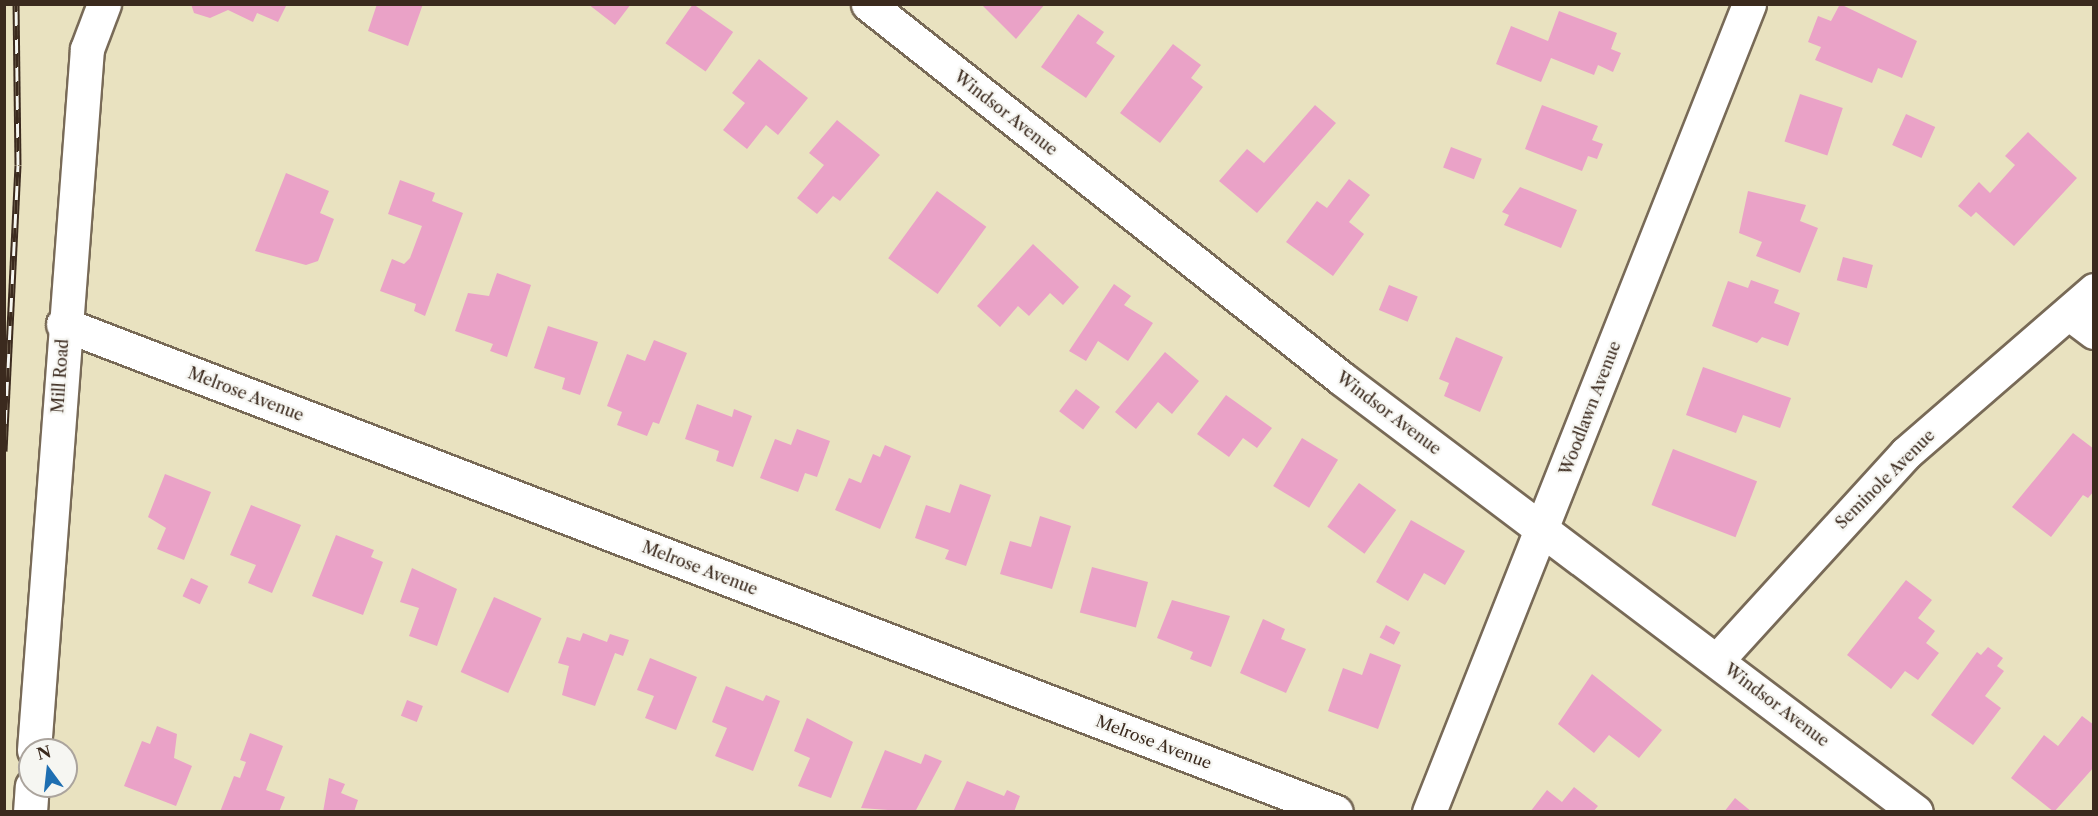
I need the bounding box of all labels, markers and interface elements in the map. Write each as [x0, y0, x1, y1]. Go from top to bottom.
street label: Windsor Avenue [950, 66, 1062, 160]
street label: Mill Road [48, 338, 72, 414]
street label: Woodlawn Avenue [1555, 338, 1625, 478]
street label: Melrose Avenue [185, 363, 307, 425]
street label: Windsor Avenue [1333, 367, 1445, 459]
street label: Seminole Avenue [1831, 425, 1939, 533]
street label: Melrose Avenue [639, 537, 761, 599]
street label: Windsor Avenue [1721, 659, 1833, 751]
street label: Melrose Avenue [1093, 711, 1215, 773]
north arrow [18, 738, 78, 798]
text: N [35, 741, 53, 764]

